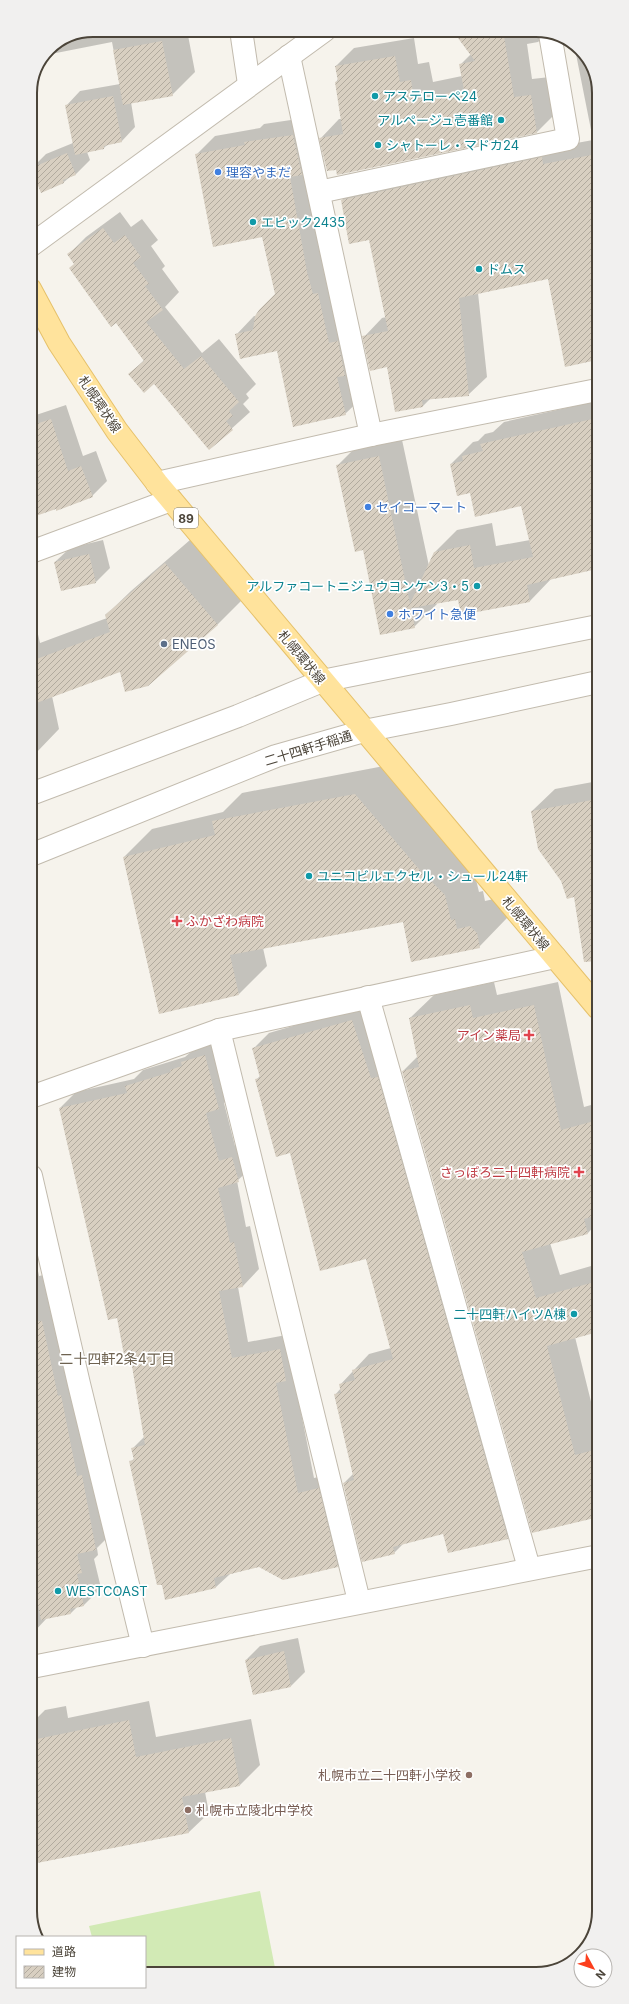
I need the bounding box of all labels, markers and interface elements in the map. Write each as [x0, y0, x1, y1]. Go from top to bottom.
place label: アステローペ24 [383, 88, 477, 104]
marker: アステローペ24 [370, 91, 380, 101]
place label: アルページュ壱番館 [377, 112, 493, 128]
marker: アルページュ壱番館 [496, 115, 506, 125]
place label: シャトーレ・マドカ24 [386, 137, 519, 153]
marker: シャトーレ・マドカ24 [373, 140, 383, 150]
place label: 理容やまだ [226, 164, 291, 180]
marker: 理容やまだ [213, 167, 223, 177]
place label: エピック2435 [261, 214, 345, 230]
marker: エピック2435 [248, 217, 258, 227]
place label: ドムス [487, 261, 526, 277]
marker: ドムス [474, 264, 484, 274]
street label: 札幌環状線 [75, 373, 125, 435]
place label: セイコーマート [376, 499, 467, 515]
marker: セイコーマート [363, 502, 373, 512]
road number: 89 [174, 508, 198, 528]
place label: アルファコートニジュウヨンケン3・5 [246, 578, 469, 594]
marker: アルファコートニジュウヨンケン3・5 [472, 581, 482, 591]
place label: ホワイト急便 [398, 606, 476, 622]
marker: ホワイト急便 [385, 609, 395, 619]
street label: 札幌環状線 [275, 627, 329, 687]
place label: ENEOS [172, 636, 216, 652]
marker: ENEOS [159, 639, 169, 649]
street label: 二十四軒手稲通 [262, 727, 354, 769]
place label: ユニコビルエクセル・シュール24軒 [317, 868, 528, 884]
marker: ユニコビルエクセル・シュール24軒 [304, 871, 314, 881]
street label: 札幌環状線 [499, 893, 553, 953]
place label: ふかざわ病院 [186, 913, 264, 929]
marker: ふかざわ病院 [171, 915, 183, 927]
place label: アイン薬局 [457, 1027, 521, 1043]
marker: アイン薬局 [524, 1030, 534, 1040]
place label: さっぽろ二十四軒病院 [440, 1164, 570, 1180]
marker: さっぽろ二十四軒病院 [573, 1166, 585, 1178]
place label: 二十四軒ハイツA棟 [453, 1306, 566, 1322]
marker: 二十四軒ハイツA棟 [569, 1309, 579, 1319]
district label: 二十四軒2条4丁目 [59, 1350, 175, 1367]
place label: WESTCOAST [66, 1583, 148, 1599]
marker: WESTCOAST [53, 1586, 63, 1596]
place label: 札幌市立二十四軒小学校 [318, 1767, 461, 1783]
marker: 札幌市立二十四軒小学校 [464, 1770, 474, 1780]
place label: 札幌市立陵北中学校 [196, 1802, 313, 1818]
marker: 札幌市立陵北中学校 [183, 1805, 193, 1815]
legend [16, 1936, 146, 1988]
text: 道路 [52, 1944, 76, 1959]
north arrow [573, 1948, 613, 1988]
text: 建物 [52, 1964, 76, 1979]
text: N [593, 1967, 609, 1982]

